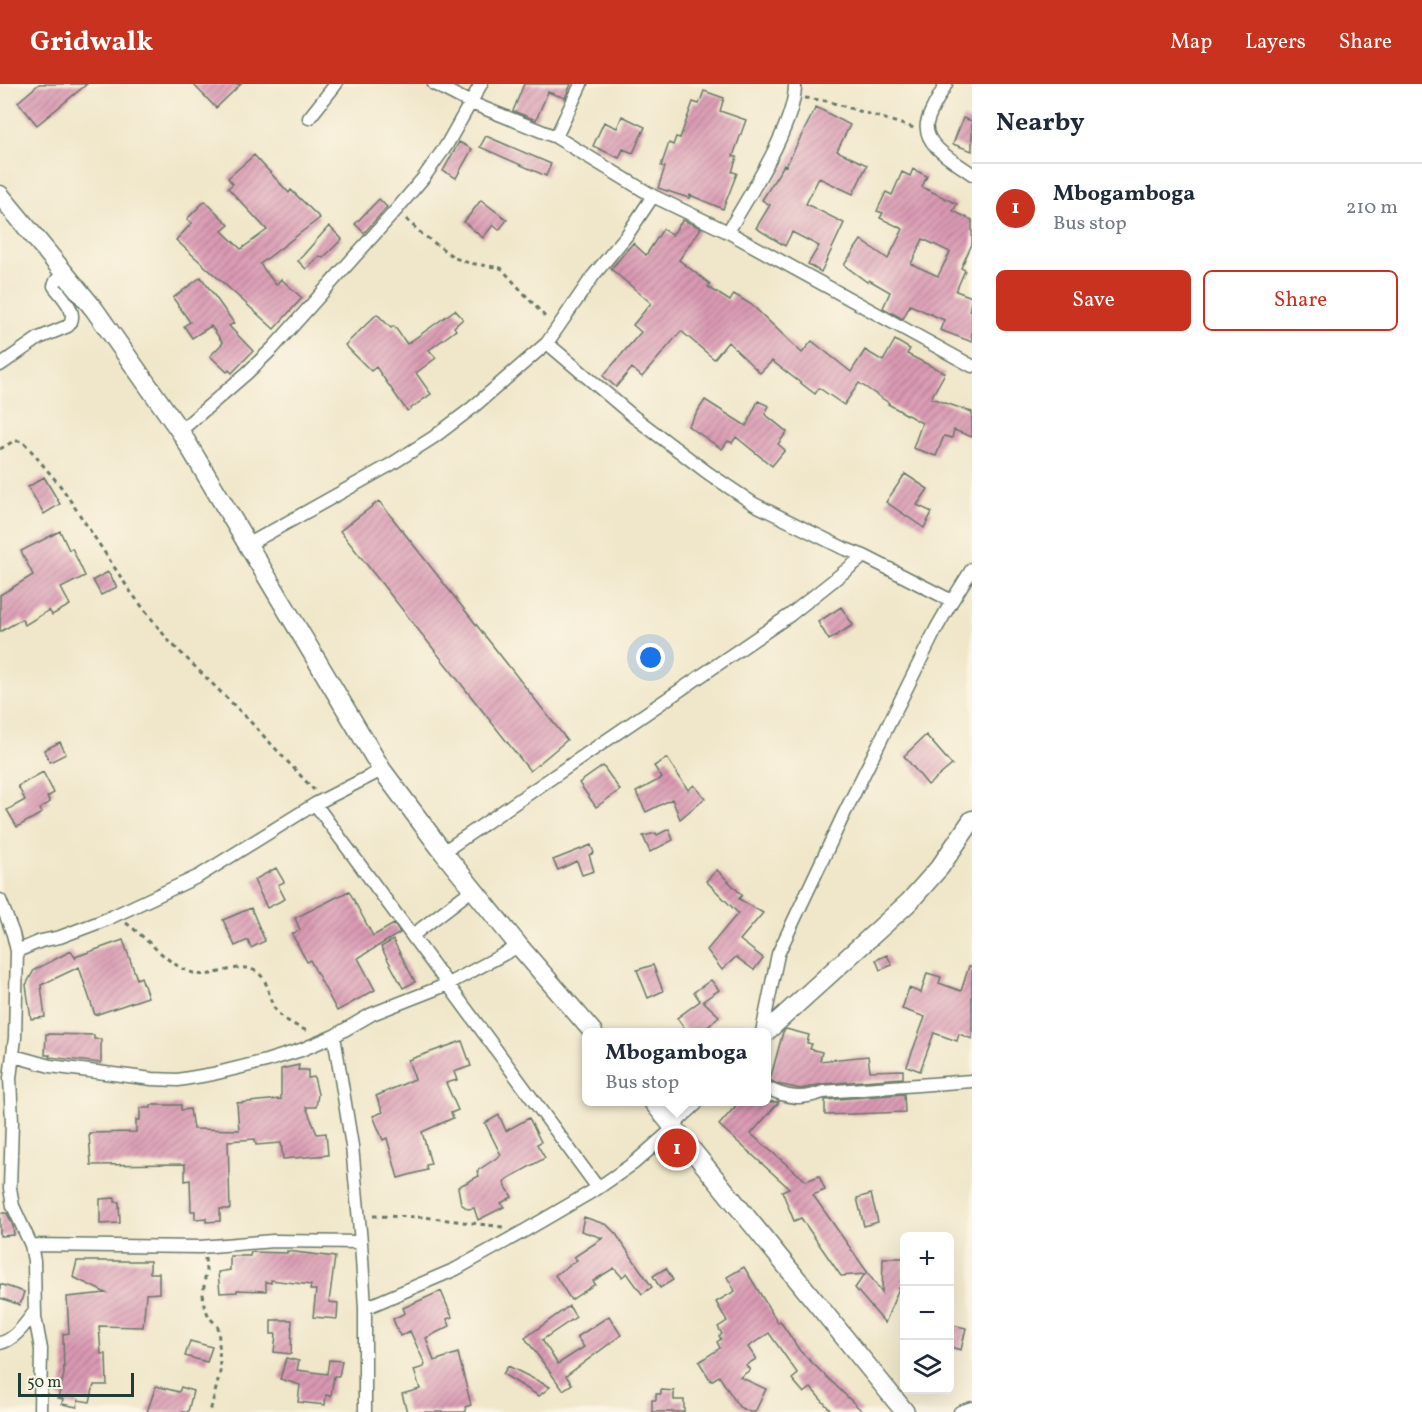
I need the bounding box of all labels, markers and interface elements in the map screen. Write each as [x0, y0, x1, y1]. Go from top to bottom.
text: Gridwalk [30, 23, 153, 62]
text: Map [1170, 28, 1212, 57]
text: Layers [1245, 28, 1306, 57]
text: Share [1339, 28, 1392, 57]
text: Nearby [996, 105, 1085, 141]
text: Mbogamboga [1053, 179, 1195, 210]
text: 1 [1011, 194, 1020, 222]
text: 210 m [1346, 194, 1398, 222]
text: Bus stop [1053, 210, 1127, 238]
button: Save [996, 270, 1191, 331]
button: Share [1203, 270, 1398, 331]
your location [636, 643, 665, 672]
popup [582, 1028, 771, 1106]
text: Mbogamboga [605, 1038, 748, 1069]
text: Bus stop [605, 1069, 679, 1097]
pin: 1 [658, 1126, 696, 1170]
map controls [900, 1232, 954, 1394]
button: + [900, 1232, 954, 1286]
button: − [900, 1286, 954, 1340]
button: layers [900, 1340, 954, 1394]
scale bar [18, 1370, 134, 1398]
text: 50 m [27, 1372, 61, 1394]

